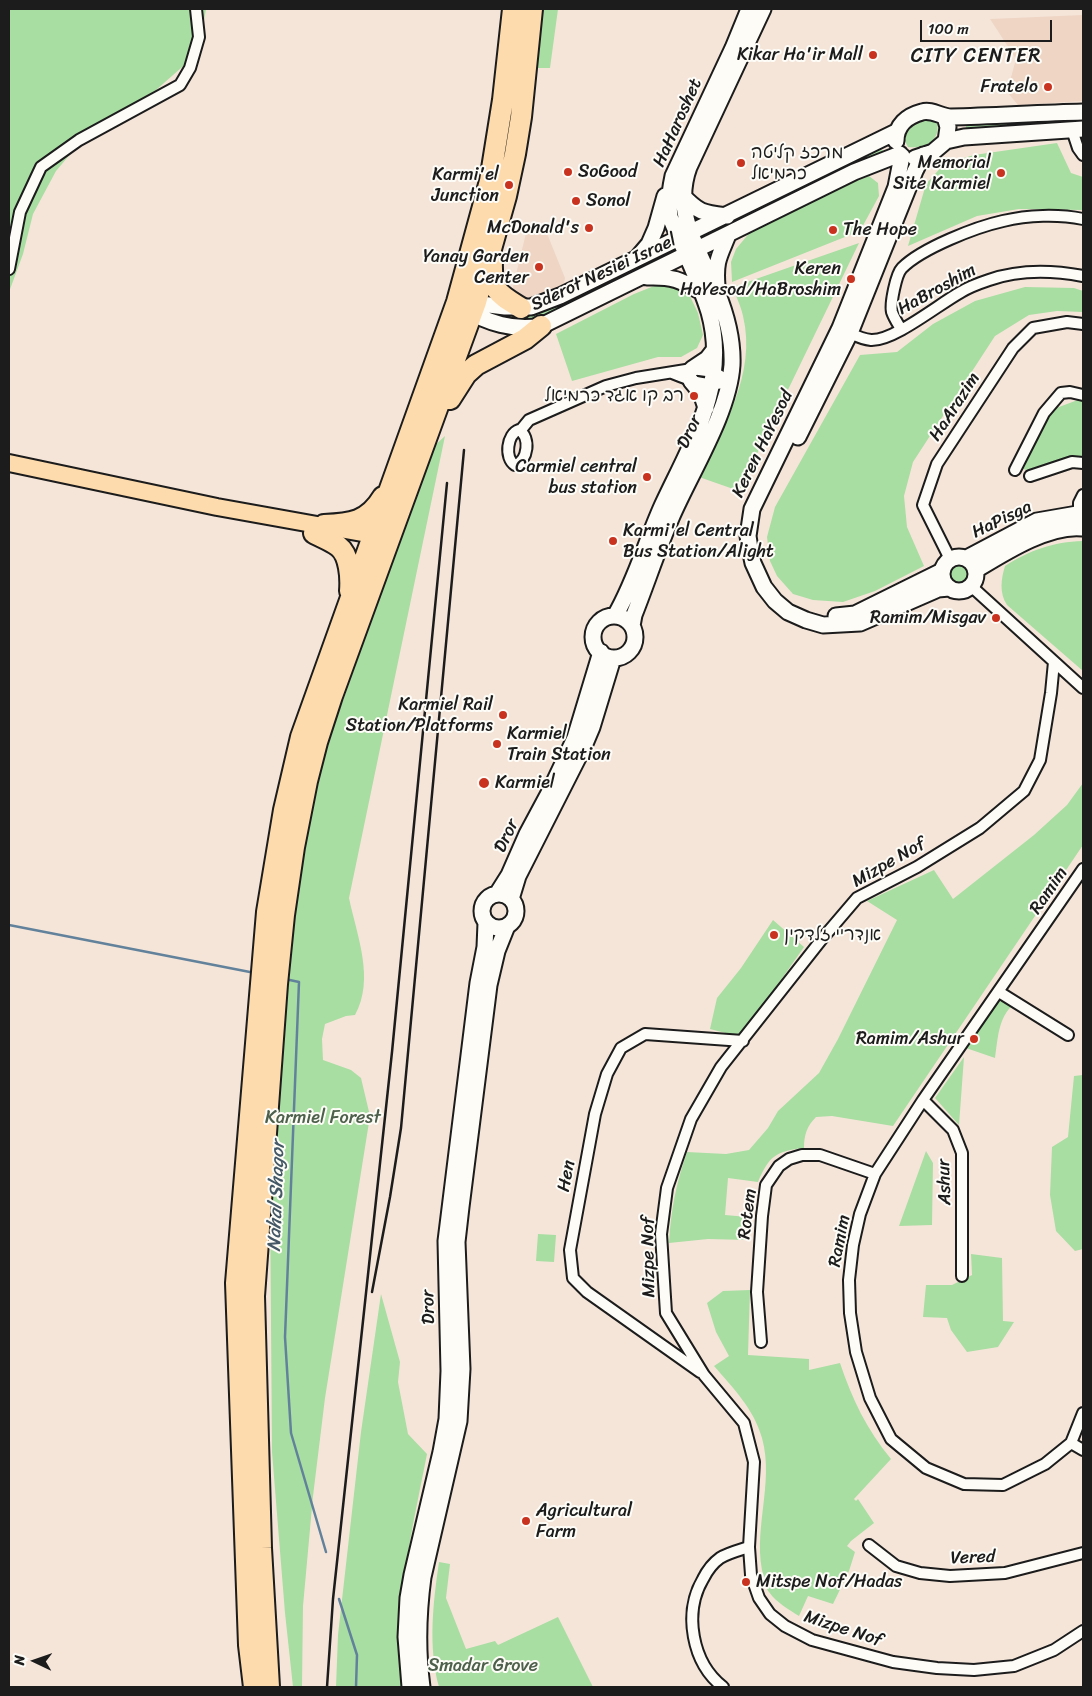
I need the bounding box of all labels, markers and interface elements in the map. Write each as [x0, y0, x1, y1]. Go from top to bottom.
scale bar [922, 10, 1054, 42]
text: 100 m [928, 16, 969, 42]
place label: Kikar Ha'ir Mall [737, 44, 863, 66]
district label: CITY CENTER [910, 45, 1042, 69]
marker: Kikar Ha'ir Mall [867, 49, 879, 61]
street label: HaHaroshet [649, 75, 707, 171]
place label: Fratelo [981, 76, 1038, 98]
marker: Fratelo [1042, 81, 1054, 93]
place label: מרכז קליטה כרמיאל [751, 142, 844, 184]
place label: Memorial Site Karmiel [893, 152, 991, 194]
marker: מרכז קליטה כרמיאל [735, 157, 747, 169]
place label: SoGood [578, 161, 637, 183]
place label: Karmi'el Junction [431, 164, 499, 206]
marker: SoGood [562, 166, 574, 178]
marker: Memorial Site Karmiel [995, 167, 1007, 179]
marker: Karmi'el Junction [503, 179, 515, 191]
place label: Sonol [586, 190, 630, 212]
marker: Sonol [570, 195, 582, 207]
place label: McDonald's [487, 217, 579, 239]
place label: The Hope [843, 219, 917, 241]
marker: McDonald's [583, 222, 595, 234]
marker: The Hope [827, 224, 839, 236]
street label: Sderot Nesiei Israel [528, 230, 680, 316]
place label: Yanay Garden Center [423, 246, 529, 288]
place label: Keren HaYesod/HaBroshim [680, 258, 841, 300]
street label: HaBroshim [894, 260, 980, 320]
marker: Yanay Garden Center [533, 261, 545, 273]
marker: Keren HaYesod/HaBroshim [845, 273, 857, 285]
street label: HaArazim [925, 369, 985, 445]
place label: רב קו אגד כרמיאל [544, 385, 684, 407]
street label: Keren HaYesod [728, 387, 798, 501]
marker: רב קו אגד כרמיאל [688, 390, 700, 402]
street label: Dror [673, 412, 707, 452]
place label: Carmiel central bus station [515, 456, 637, 498]
marker: Carmiel central bus station [641, 471, 653, 483]
street label: HaPisga [969, 496, 1035, 544]
place label: Karmi'el Central Bus Station/Alight [623, 520, 774, 562]
marker: Karmi'el Central Bus Station/Alight [607, 535, 619, 547]
place label: Ramim/Misgav [870, 607, 986, 629]
marker: Ramim/Misgav [990, 612, 1002, 624]
place label: Karmiel Rail Station/Platforms [346, 694, 493, 736]
marker: Karmiel Rail Station/Platforms [497, 709, 509, 721]
place label: Karmiel Train Station [507, 723, 611, 766]
marker: Karmiel Train Station [491, 738, 503, 750]
place label: Karmiel [495, 772, 555, 794]
marker: Karmiel [477, 776, 491, 790]
street label: Dror [490, 816, 524, 856]
street label: Mizpe Nof [848, 833, 930, 893]
street label: Ramim [1025, 863, 1073, 919]
place label: אנדריי זלדקין [784, 924, 881, 946]
marker: אנדריי זלדקין [768, 929, 780, 941]
place label: Ramim/Ashur [856, 1028, 964, 1050]
marker: Ramim/Ashur [968, 1033, 980, 1045]
park label: Karmiel Forest [265, 1107, 381, 1129]
water label: Nahal Shagor [264, 1140, 290, 1252]
street label: Hen [553, 1158, 581, 1194]
street label: Ashur [933, 1158, 957, 1206]
street label: Rotem [734, 1187, 762, 1241]
street label: Ramim [824, 1213, 856, 1269]
street label: Mizpe Nof [637, 1216, 661, 1298]
street label: Dror [418, 1289, 440, 1325]
place label: Agricultural Farm [536, 1500, 632, 1542]
marker: Agricultural Farm [520, 1515, 532, 1527]
street label: Vered [950, 1546, 996, 1570]
place label: Mitspe Nof/Hadas [756, 1571, 902, 1593]
marker: Mitspe Nof/Hadas [740, 1576, 752, 1588]
street label: Mizpe Nof [801, 1606, 885, 1652]
north arrow [10, 1636, 60, 1686]
text: N [7, 1655, 32, 1666]
park label: Smadar Grove [428, 1655, 538, 1677]

